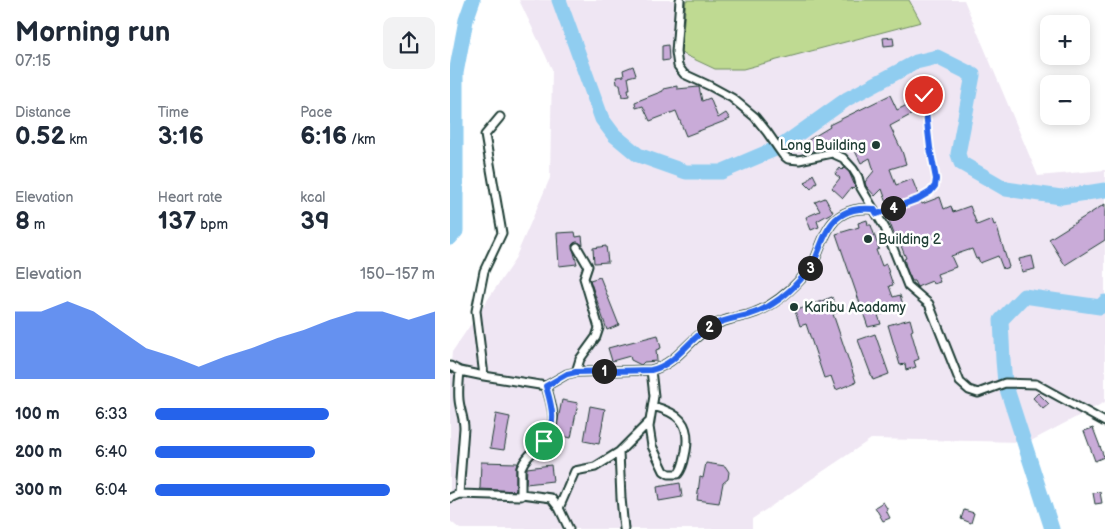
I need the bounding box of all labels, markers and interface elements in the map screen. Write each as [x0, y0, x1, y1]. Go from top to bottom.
map controls [1040, 15, 1090, 125]
button: + [1040, 15, 1090, 65]
text: Morning run [15, 16, 170, 49]
button: share [383, 17, 435, 69]
text: 07:15 [15, 52, 51, 71]
pin [903, 74, 945, 116]
button: − [1040, 75, 1090, 125]
icon: check [910, 81, 938, 109]
text: Distance [15, 104, 71, 121]
text: Time [158, 104, 189, 121]
text: Pace [300, 104, 332, 121]
text: 0.52 [15, 121, 65, 152]
text: 3:16 [158, 121, 204, 152]
text: 6:16 [300, 121, 347, 152]
text: km [65, 131, 88, 148]
text: /km [347, 131, 376, 148]
place label: Long Building [780, 137, 866, 154]
marker: Long Building [870, 139, 882, 151]
text: Elevation [15, 189, 73, 206]
text: Heart rate [158, 189, 222, 206]
text: kcal [300, 189, 325, 206]
pin: 4 [880, 196, 906, 220]
text: 4 [889, 200, 898, 217]
text: 8 [15, 206, 30, 237]
text: 137 [158, 206, 197, 237]
text: 39 [300, 206, 330, 237]
text: m [30, 216, 45, 233]
text: bpm [197, 216, 228, 233]
place label: Building 2 [878, 231, 942, 248]
marker: Building 2 [862, 233, 874, 245]
pin: 3 [798, 256, 822, 280]
text: 3 [806, 260, 815, 277]
text: Elevation [15, 265, 82, 284]
text: 150–157 m [360, 265, 435, 284]
place label: Karibu Acadamy [804, 299, 907, 316]
marker: Karibu Acadamy [788, 301, 800, 313]
pin: 2 [696, 314, 722, 340]
text: 2 [705, 319, 714, 336]
pin: 1 [592, 358, 616, 384]
text: 1 [602, 363, 607, 380]
text: 100 m [15, 405, 60, 424]
text: 6:33 [95, 405, 128, 424]
pin [523, 420, 565, 462]
icon: arrive [530, 427, 558, 455]
text: 200 m [15, 443, 62, 462]
text: 6:40 [95, 443, 127, 462]
text: 300 m [15, 481, 62, 500]
text: 6:04 [95, 481, 127, 500]

